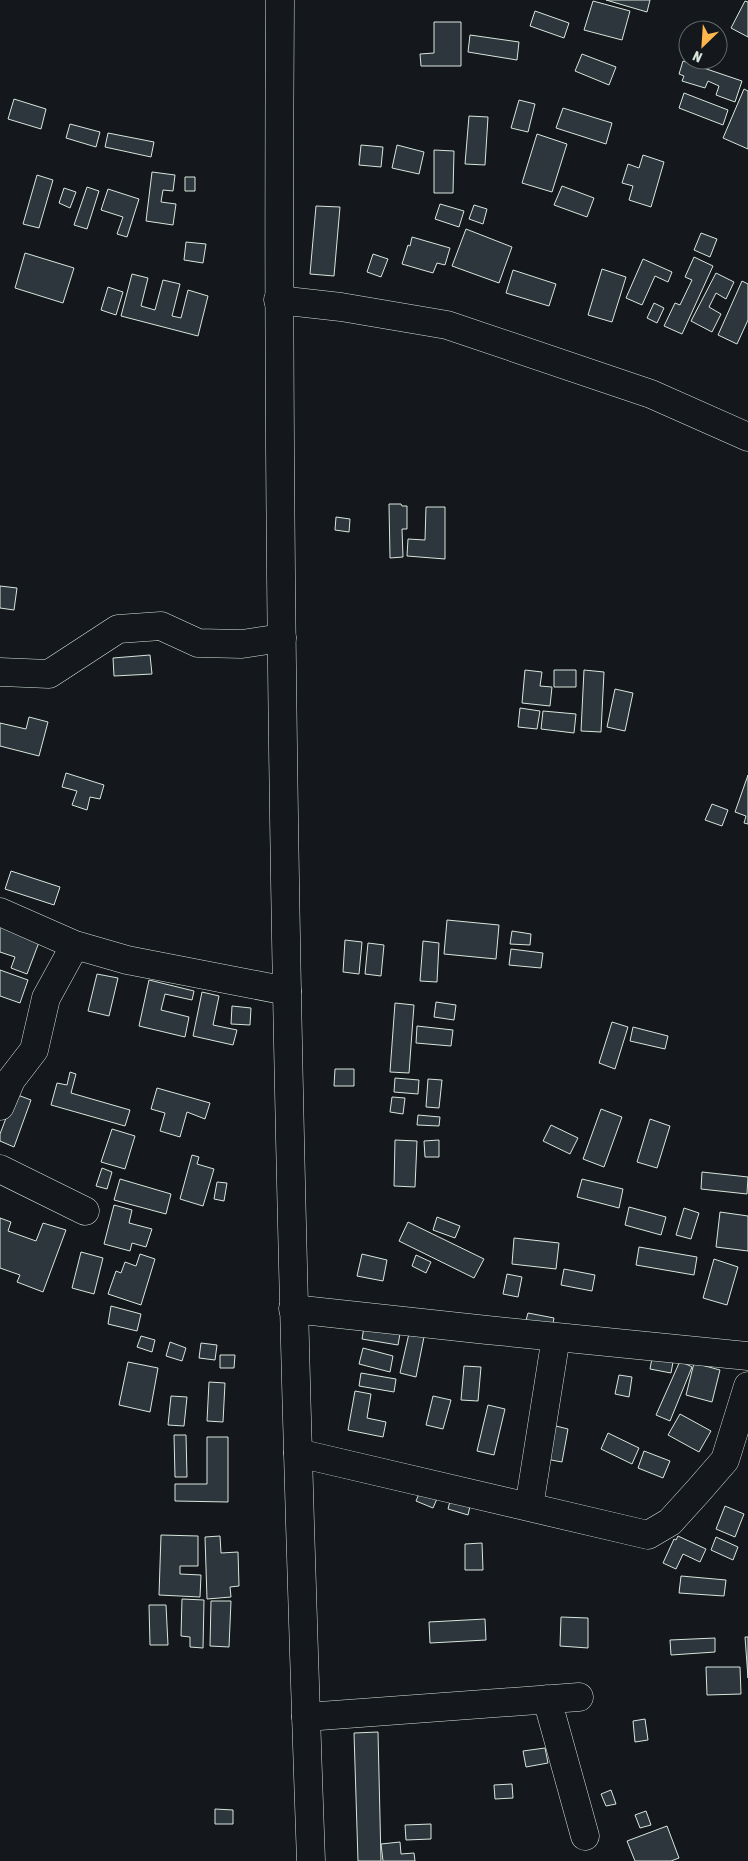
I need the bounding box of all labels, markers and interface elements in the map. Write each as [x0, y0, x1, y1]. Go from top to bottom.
north arrow [678, 20, 728, 70]
text: N [690, 48, 705, 66]

